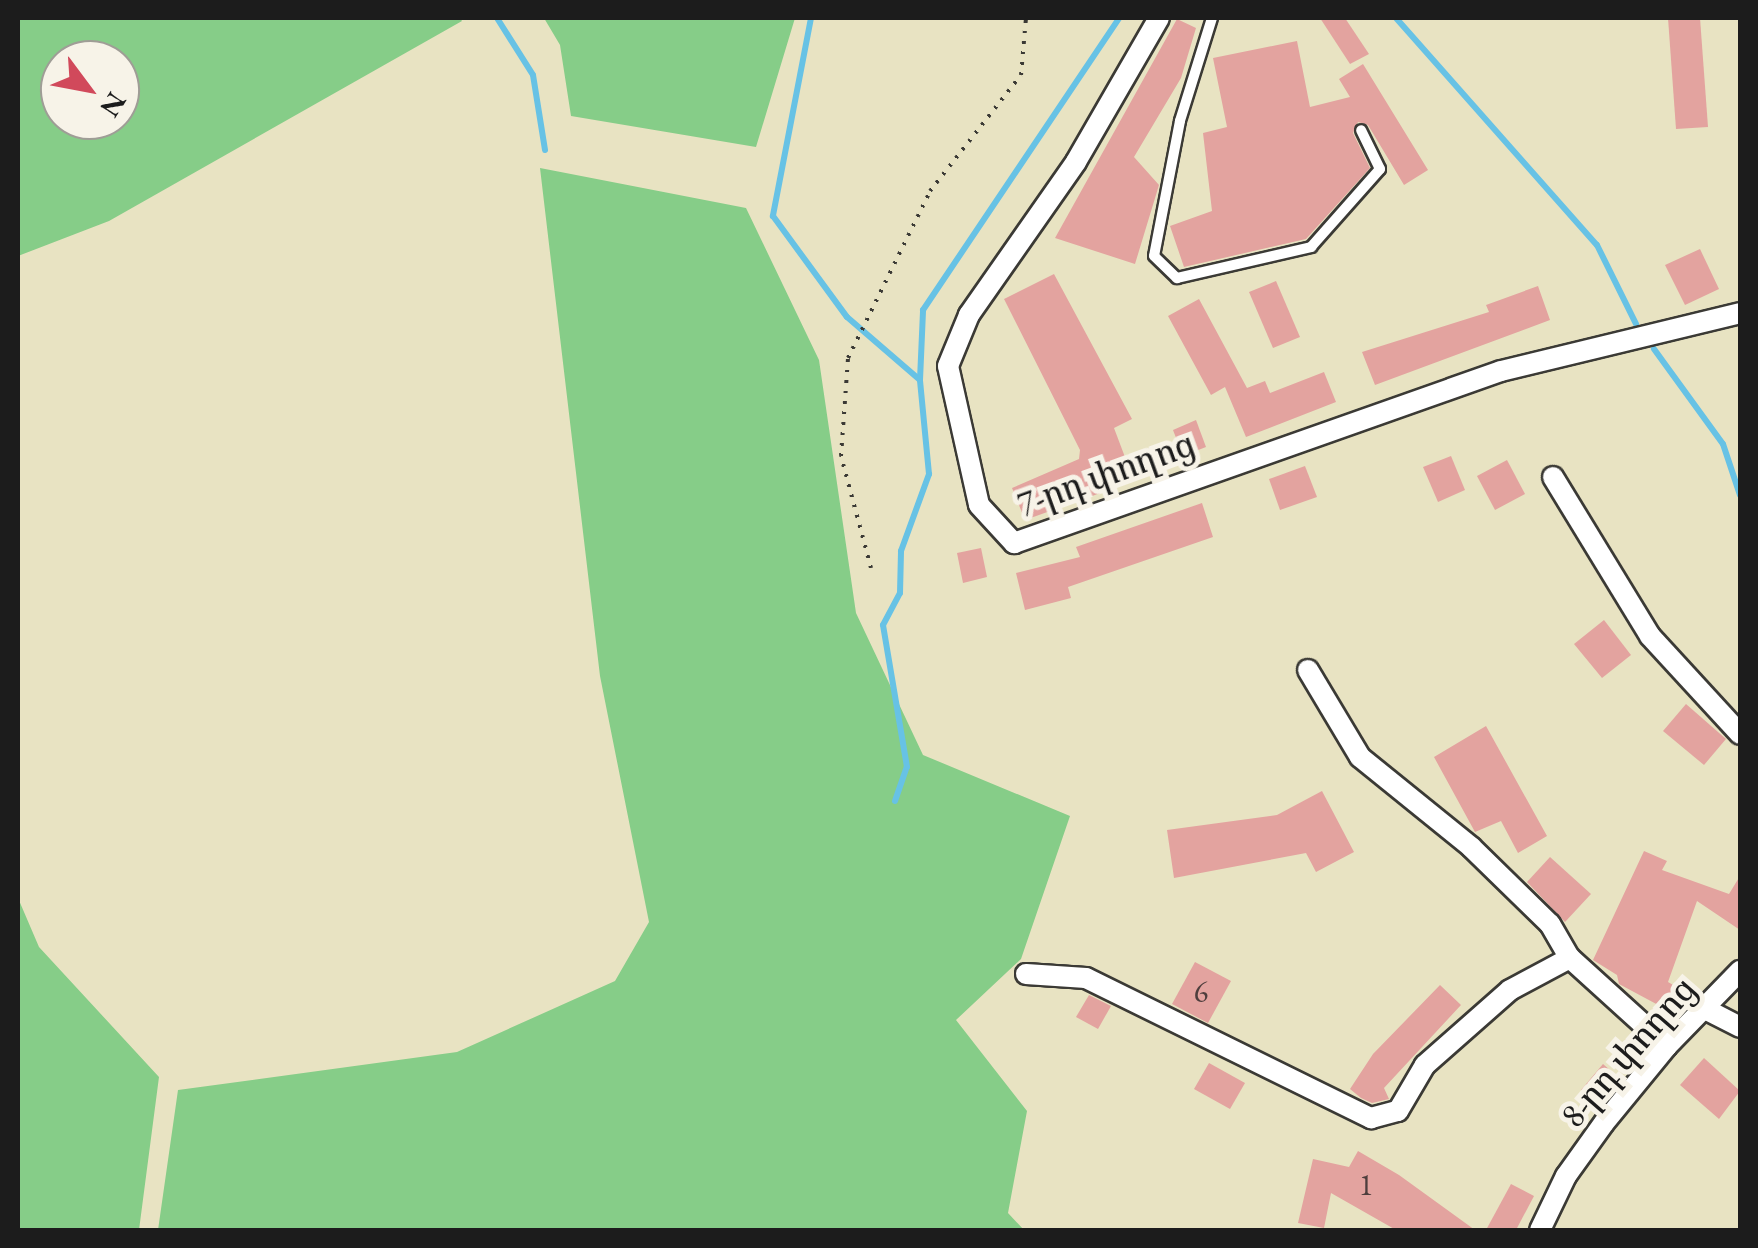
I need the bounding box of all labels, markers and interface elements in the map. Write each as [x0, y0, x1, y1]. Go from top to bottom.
north arrow [40, 40, 140, 140]
text: N [92, 86, 135, 124]
street label: 7-րդ փողոց [1012, 423, 1200, 525]
street label: 8-րդ փողոց [1551, 968, 1705, 1136]
house number: 6 [1194, 974, 1208, 1010]
house number: 1 [1359, 1167, 1373, 1203]

